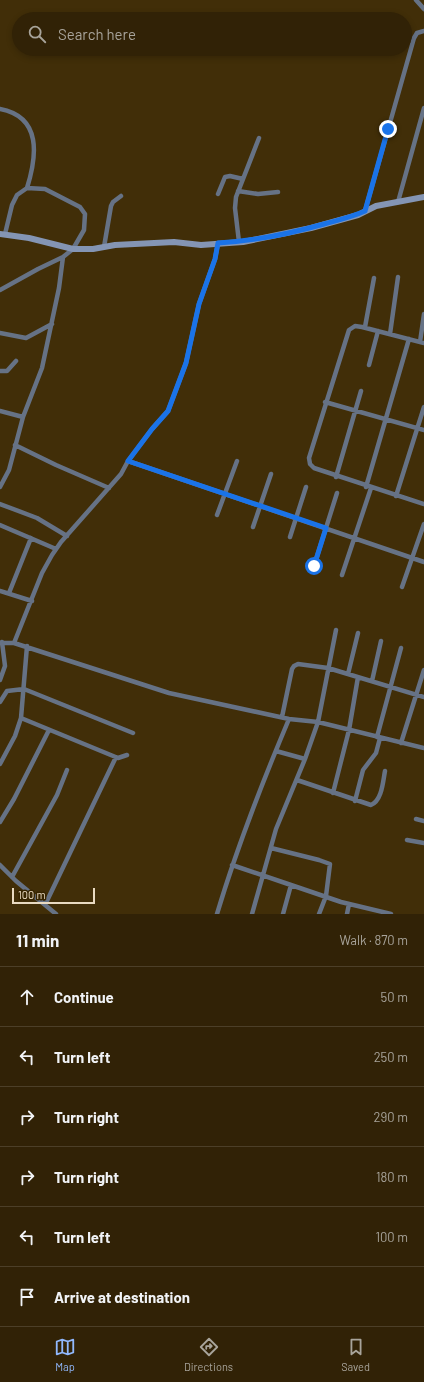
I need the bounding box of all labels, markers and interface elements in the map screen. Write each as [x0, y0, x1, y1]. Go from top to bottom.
search box [12, 12, 412, 56]
icon: search [26, 23, 48, 45]
text: Search here [58, 25, 136, 43]
route end [379, 120, 397, 138]
route start [305, 557, 323, 575]
scale bar [12, 886, 95, 905]
text: 100 m [18, 888, 46, 901]
text: 11 min [16, 930, 59, 950]
text: Walk · 870 m [340, 932, 408, 948]
icon: ahead [16, 986, 38, 1008]
text: Continue [54, 988, 114, 1006]
text: 50 m [381, 989, 408, 1005]
icon: left [16, 1046, 38, 1068]
text: Turn left [54, 1048, 110, 1066]
text: 250 m [374, 1049, 408, 1065]
icon: right [16, 1106, 38, 1128]
text: Turn right [54, 1108, 119, 1126]
text: 290 m [374, 1109, 408, 1125]
icon: right [16, 1166, 38, 1188]
text: Turn right [54, 1168, 119, 1186]
text: 180 m [376, 1169, 408, 1185]
icon: left [16, 1226, 38, 1248]
text: Turn left [54, 1228, 110, 1246]
text: 100 m [375, 1229, 408, 1245]
icon: arrive [16, 1286, 38, 1308]
text: Arrive at destination [54, 1288, 190, 1306]
tab: Map [54, 1336, 76, 1373]
tab: Directions [184, 1336, 233, 1373]
tab: Saved [341, 1336, 370, 1373]

